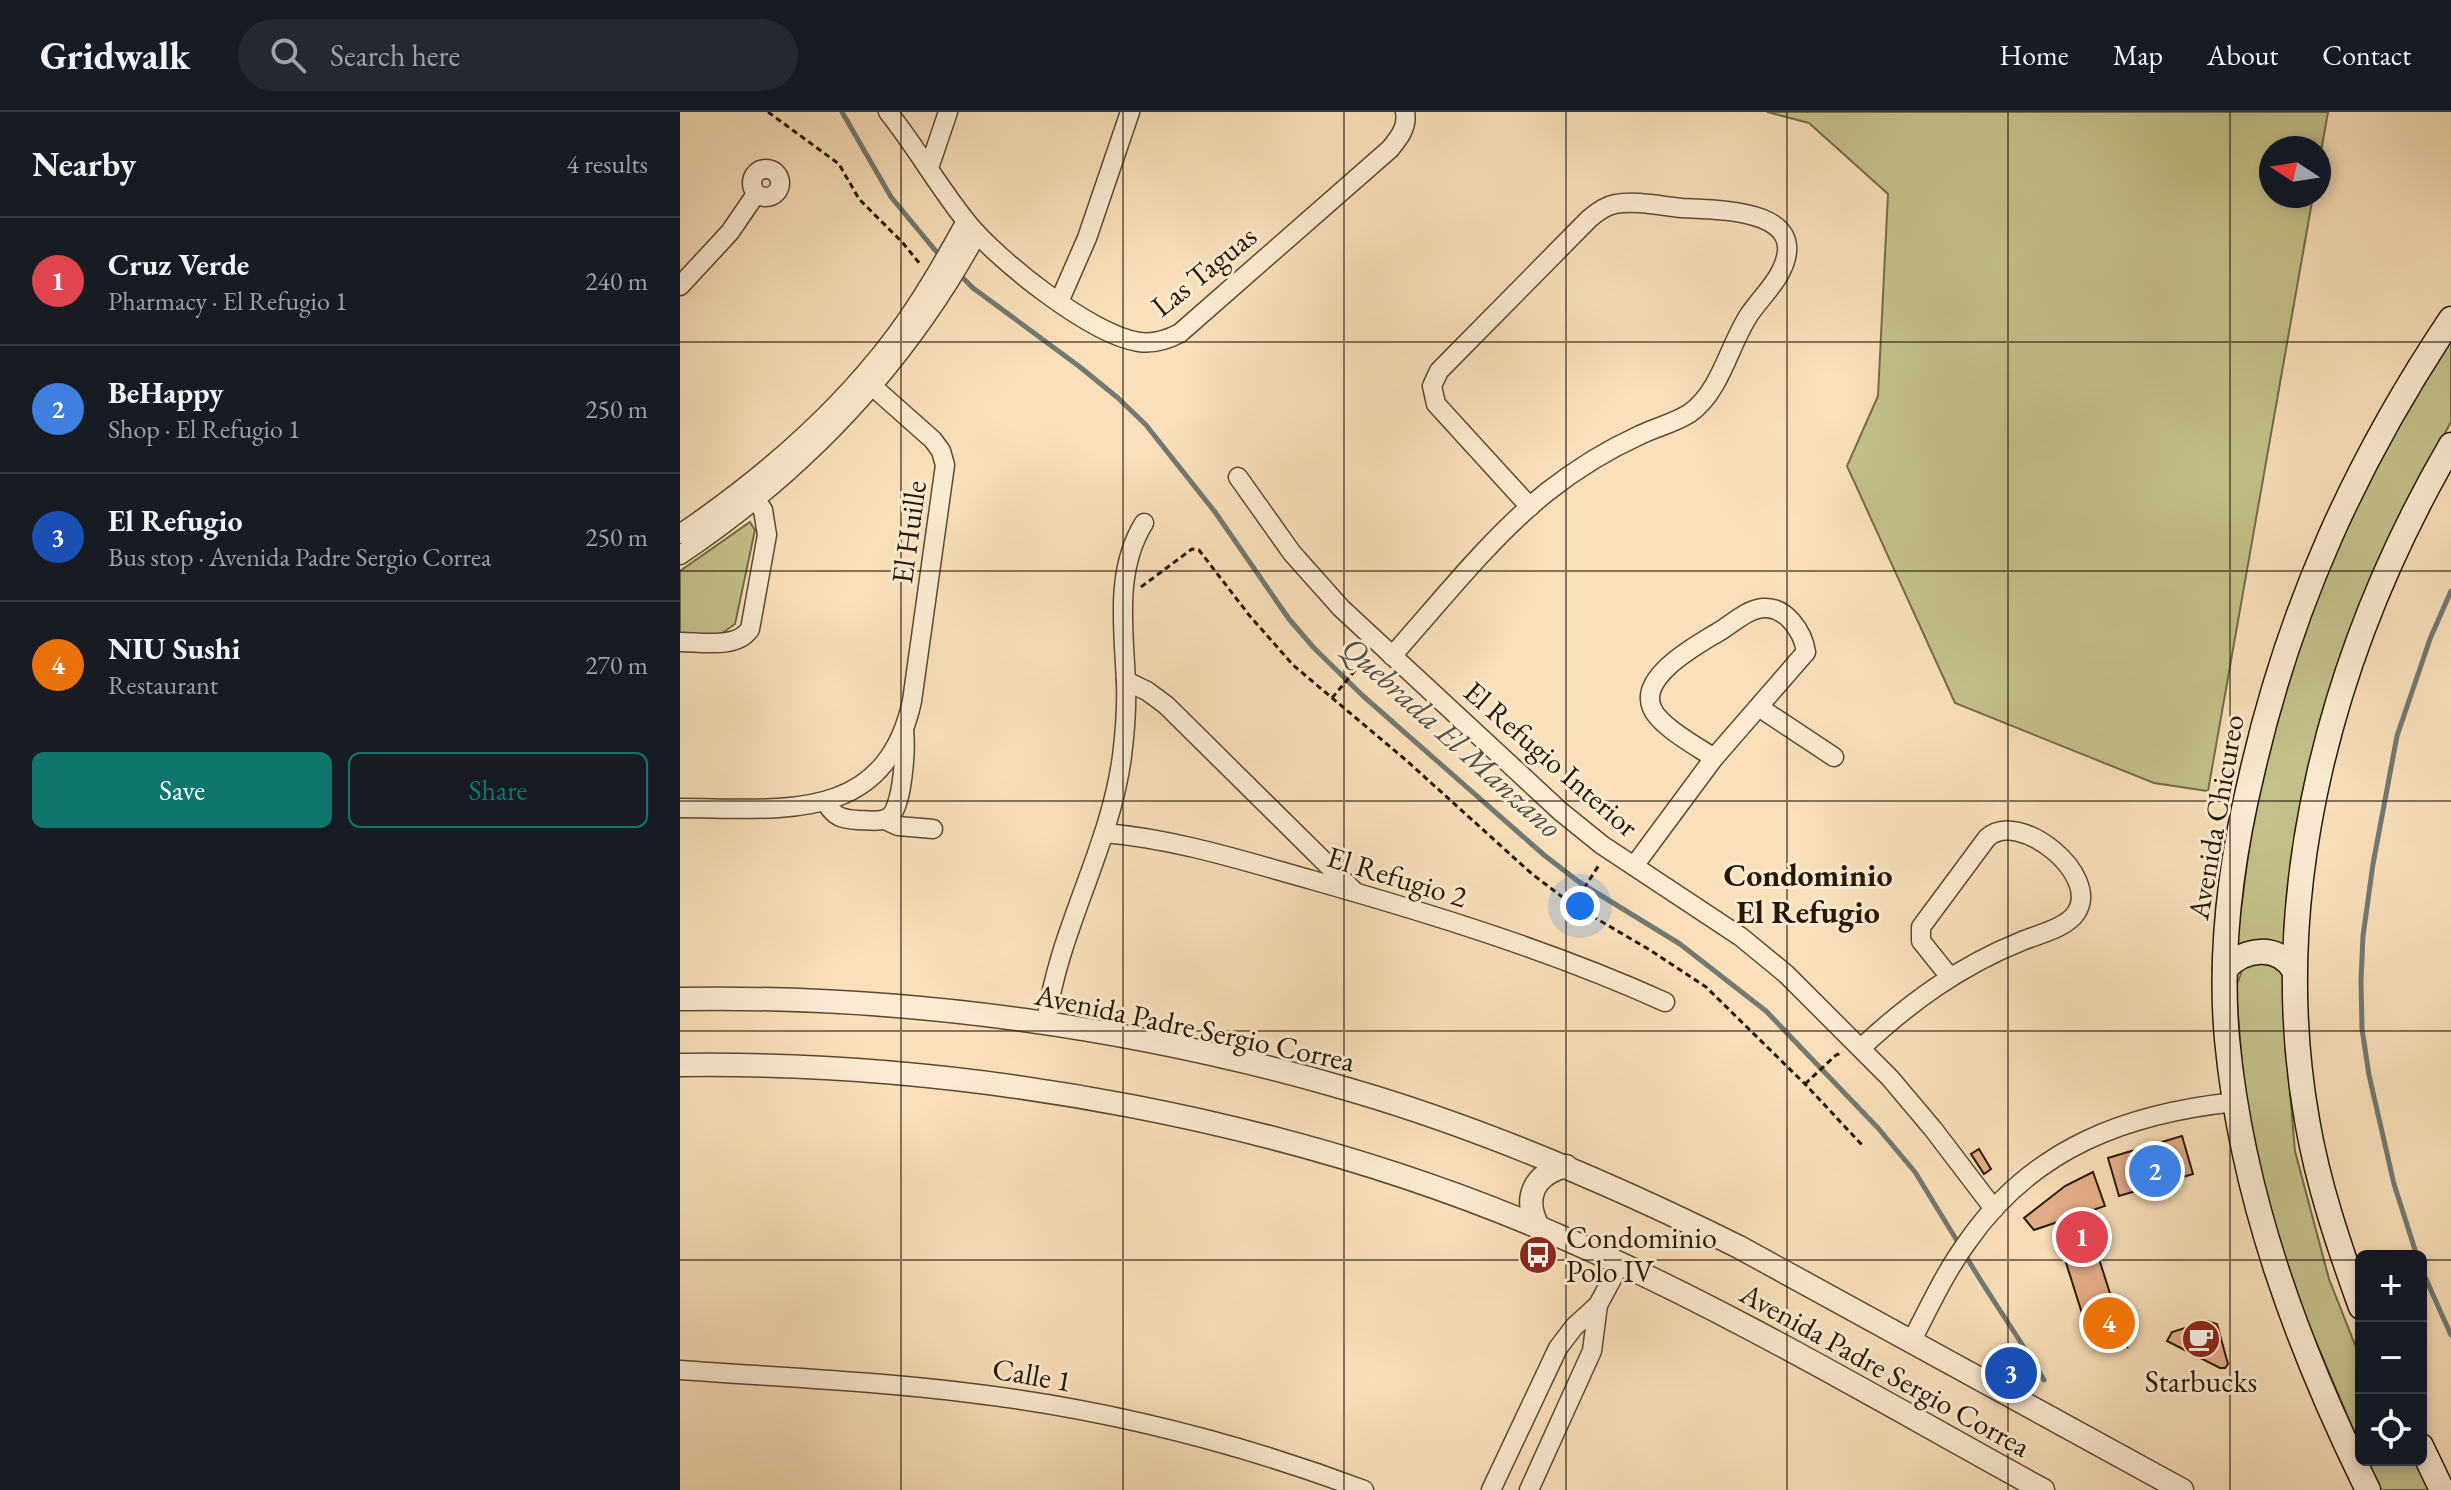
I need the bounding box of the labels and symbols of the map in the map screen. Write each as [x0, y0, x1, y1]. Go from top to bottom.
north arrow [2259, 136, 2331, 208]
street label: Las Taguas [1143, 216, 1264, 325]
street label: El Huille [882, 478, 935, 586]
water label: Quebrada El Manzano [1333, 627, 1571, 847]
street label: El Refugio Interior [1456, 672, 1647, 845]
street label: Avenida Chicureo [2178, 711, 2253, 923]
street label: El Refugio 2 [1322, 837, 1472, 916]
district label: Condominio El Refugio [1723, 854, 1893, 933]
your location [1560, 886, 1600, 926]
street label: Avenida Padre Sergio Correa [1031, 974, 1359, 1080]
pin: 2 [2129, 1141, 2181, 1201]
pin: 1 [2056, 1207, 2108, 1267]
place label: Condominio Polo IV [1566, 1218, 1717, 1291]
bus stop icon: Condominio Polo IV [1517, 1234, 1559, 1276]
street label: Avenida Padre Sergio Correa [1732, 1273, 2037, 1466]
pin: 4 [2083, 1293, 2135, 1353]
cafe icon: Starbucks [2180, 1318, 2222, 1360]
pin: 3 [1985, 1343, 2037, 1403]
street label: Calle 1 [989, 1348, 1075, 1401]
place label: Starbucks [2145, 1362, 2257, 1401]

